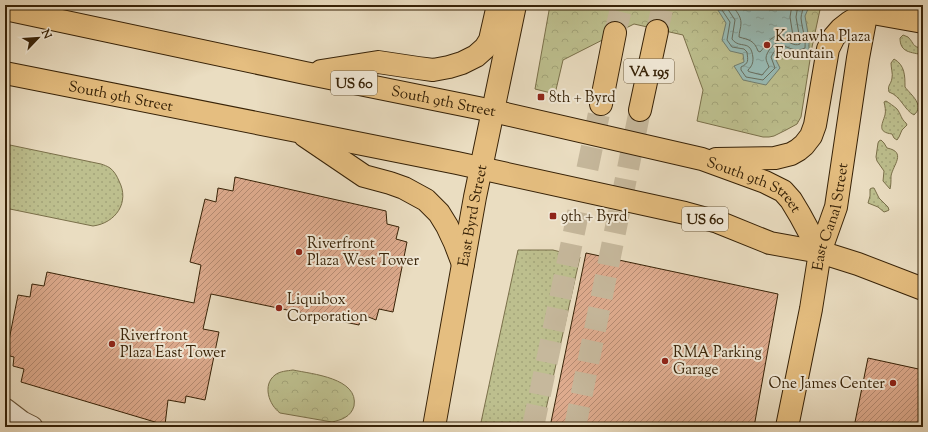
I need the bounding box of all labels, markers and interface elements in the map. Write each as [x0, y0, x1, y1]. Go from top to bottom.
north arrow [18, 18, 58, 58]
text: N [37, 26, 55, 42]
place label: Kanawha Plaza Fountain [775, 27, 871, 65]
marker: Kanawha Plaza Fountain [762, 40, 772, 50]
road number: VA 195 [624, 59, 674, 83]
road number: US 60 [331, 71, 377, 95]
street label: South 9th Street [66, 77, 175, 118]
street label: South 9th Street [389, 82, 497, 123]
place label: 8th + Byrd [549, 88, 616, 109]
marker: 8th + Byrd [536, 92, 546, 102]
street label: South 9th Street [703, 153, 805, 217]
street label: East Canal Street [808, 162, 854, 272]
street label: East Byrd Street [454, 163, 493, 268]
place label: 9th + Byrd [561, 207, 628, 228]
road number: US 60 [682, 207, 728, 231]
marker: 9th + Byrd [548, 211, 558, 221]
place label: Riverfront Plaza West Tower [307, 234, 420, 272]
marker: Riverfront Plaza West Tower [294, 247, 304, 257]
place label: Liquibox Corporation [287, 290, 368, 328]
marker: Liquibox Corporation [274, 303, 284, 313]
place label: Riverfront Plaza East Tower [120, 326, 226, 364]
marker: Riverfront Plaza East Tower [107, 339, 117, 349]
place label: RMA Parking Garage [673, 343, 762, 381]
marker: RMA Parking Garage [660, 356, 670, 366]
place label: One James Center [769, 374, 885, 395]
marker: One James Center [888, 378, 898, 388]

